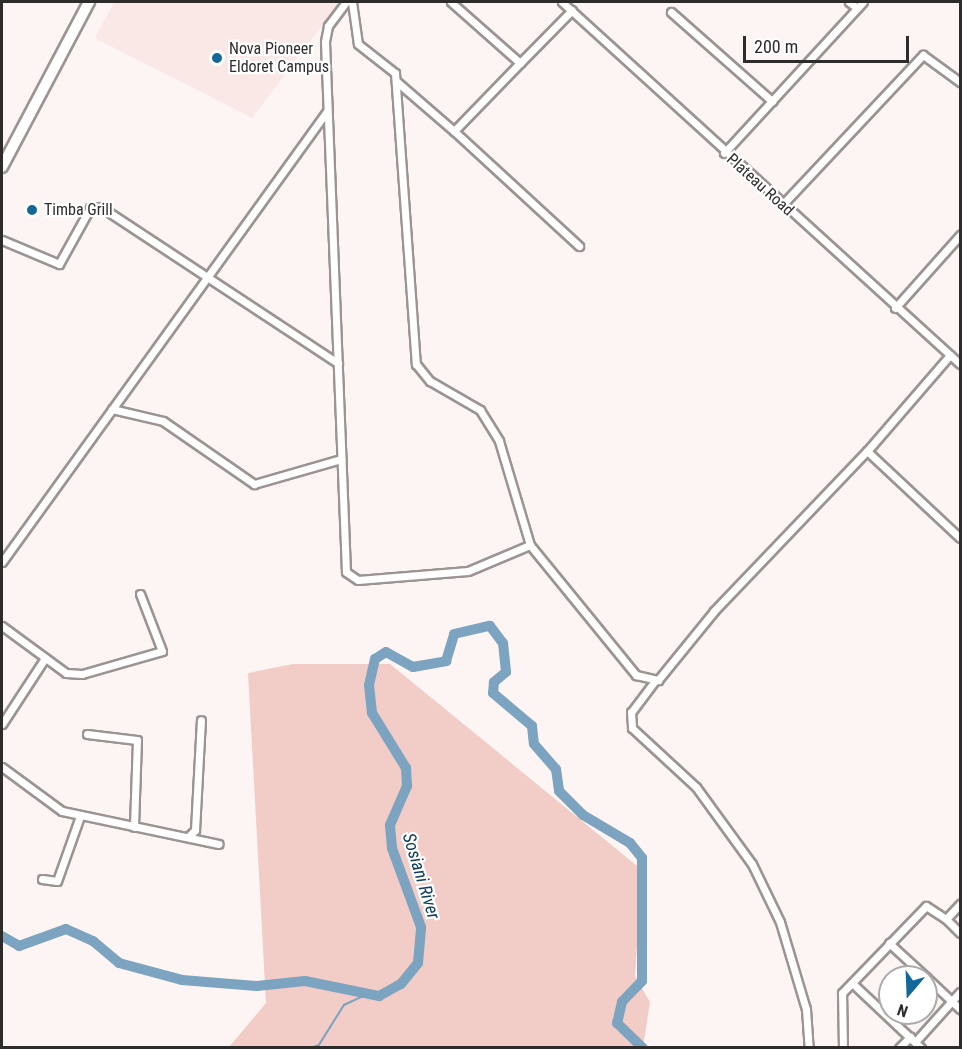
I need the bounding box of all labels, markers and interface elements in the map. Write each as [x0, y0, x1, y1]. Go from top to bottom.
scale bar [746, 24, 912, 62]
text: 200 m [754, 36, 798, 57]
place label: Nova Pioneer Eldoret Campus [229, 39, 329, 77]
marker: Nova Pioneer Eldoret Campus [210, 51, 224, 65]
street label: Plateau Road [723, 150, 797, 220]
place label: Timba Grill [44, 200, 113, 220]
marker: Timba Grill [25, 203, 39, 217]
water label: Sosiani River [398, 830, 444, 922]
north arrow [878, 965, 938, 1025]
text: N [895, 1000, 910, 1021]

